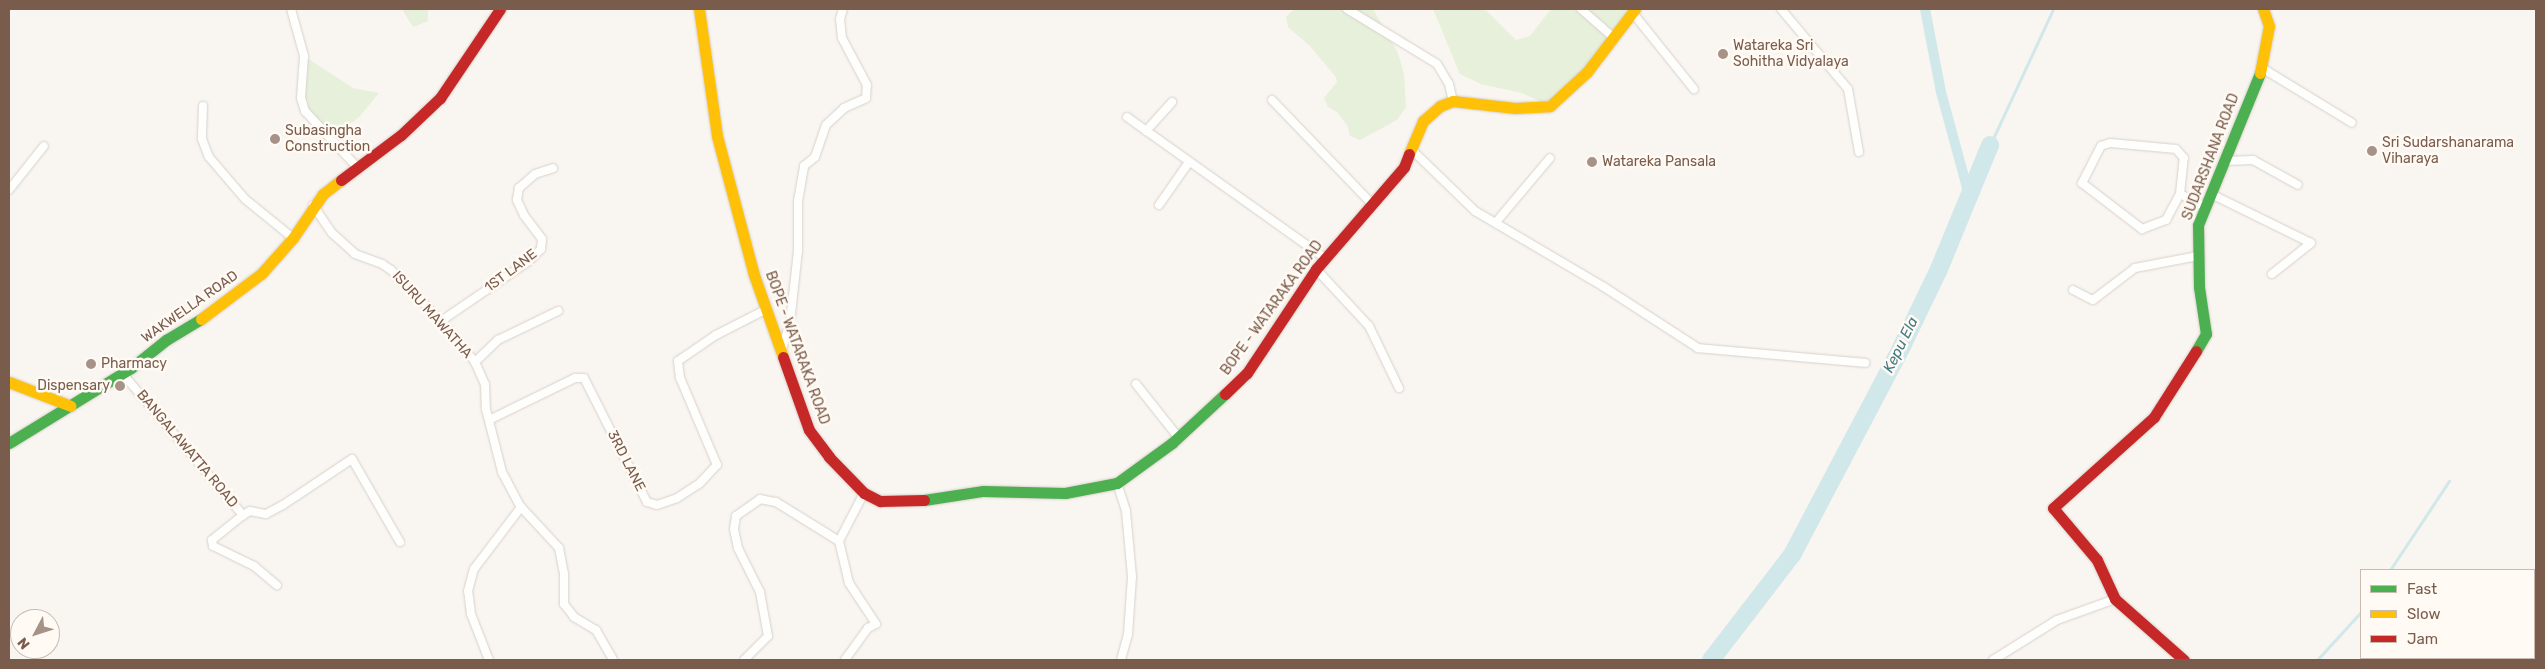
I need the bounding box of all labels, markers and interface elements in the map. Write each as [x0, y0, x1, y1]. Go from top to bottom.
place label: Watareka Sri Sohitha Vidyalaya [1733, 38, 1849, 70]
marker: Watareka Sri Sohitha Vidyalaya [1717, 48, 1729, 60]
street label: SUDARSHANA ROAD [2179, 91, 2243, 223]
place label: Subasingha Construction [285, 123, 370, 156]
marker: Subasingha Construction [269, 133, 281, 145]
place label: Sri Sudarshanarama Viharaya [2382, 135, 2514, 168]
marker: Sri Sudarshanarama Viharaya [2366, 145, 2378, 157]
place label: Watareka Pansala [1602, 154, 1716, 170]
marker: Watareka Pansala [1586, 156, 1598, 168]
street label: BOPE - WATARAKA ROAD [1217, 237, 1327, 379]
street label: 1ST LANE [481, 246, 541, 296]
street label: WAKWELLA ROAD [138, 267, 242, 347]
street label: ISURU MAWATHA [388, 268, 476, 362]
street label: BOPE - WATARAKA ROAD [761, 269, 833, 427]
water label: Kepu Ela [1880, 314, 1922, 376]
place label: Pharmacy [101, 356, 167, 372]
marker: Pharmacy [85, 358, 97, 370]
place label: Dispensary [37, 378, 110, 394]
marker: Dispensary [114, 380, 126, 392]
street label: BANGALAWATTA ROAD [133, 387, 241, 511]
street label: 3RD LANE [604, 428, 648, 494]
legend [2360, 569, 2535, 659]
text: Fast [2407, 580, 2437, 598]
text: Slow [2407, 605, 2440, 623]
north arrow [10, 609, 60, 659]
text: Jam [2407, 630, 2438, 648]
text: N [14, 634, 34, 653]

